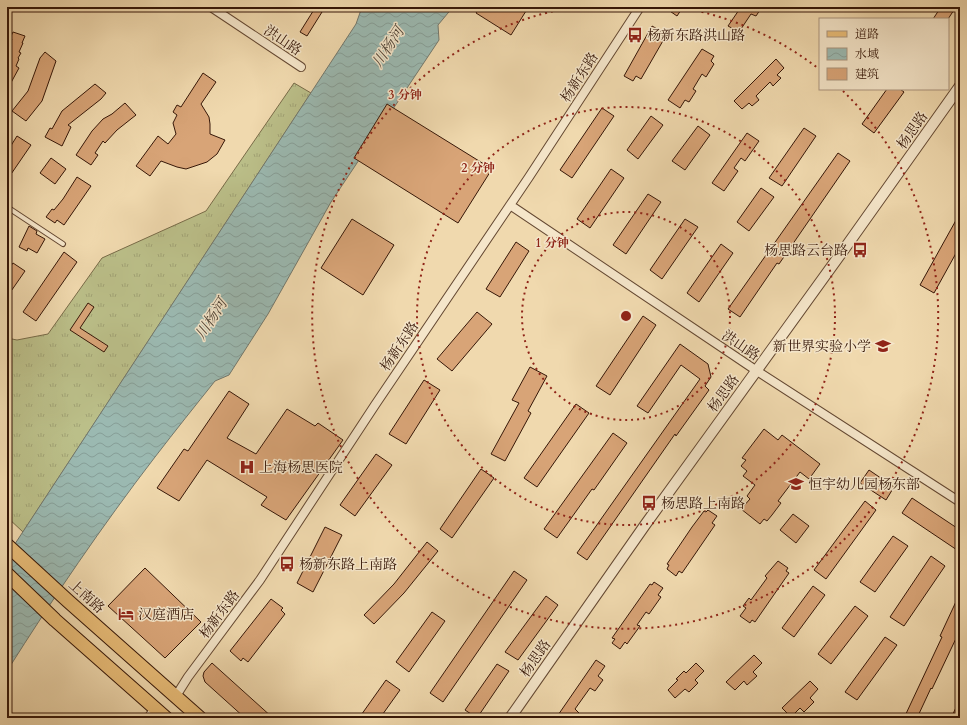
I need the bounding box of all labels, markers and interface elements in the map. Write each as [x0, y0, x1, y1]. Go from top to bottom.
legend [819, 18, 949, 90]
water label: 川杨河 [367, 20, 410, 71]
street label: 洪山路 [260, 21, 305, 60]
bus stop icon: 杨新东路洪山路 [626, 26, 644, 44]
place label: 杨新东路洪山路 [647, 26, 745, 45]
text: 道路 [855, 26, 879, 42]
text: 水域 [855, 46, 879, 62]
street label: 杨新东路 [556, 49, 603, 106]
text: 建筑 [855, 66, 879, 82]
text: 3 分钟 [388, 87, 422, 103]
street label: 杨思路 [893, 108, 932, 153]
text: 2 分钟 [461, 160, 495, 176]
text: 1 分钟 [535, 235, 569, 251]
place label: 杨思路云台路 [764, 241, 848, 260]
bus stop icon: 杨思路云台路 [851, 241, 869, 259]
water label: 川杨河 [190, 292, 233, 343]
centre of rings [619, 309, 633, 323]
street label: 杨新东路 [376, 318, 423, 375]
street label: 洪山路 [718, 326, 763, 365]
place label: 新世界实验小学 [773, 337, 871, 356]
school or university icon: 新世界实验小学 [874, 337, 892, 355]
street label: 杨思路 [703, 371, 743, 416]
hospital icon: 上海杨思医院 [238, 458, 256, 476]
place label: 上海杨思医院 [259, 458, 343, 477]
school or university icon: 恒宇幼儿园杨东部 [787, 475, 805, 493]
place label: 恒宇幼儿园杨东部 [808, 475, 920, 494]
bus stop icon: 杨思路上南路 [640, 494, 658, 512]
place label: 杨思路上南路 [661, 494, 745, 513]
bus stop icon: 杨新东路上南路 [278, 555, 296, 573]
place label: 杨新东路上南路 [299, 555, 397, 574]
street label: 上南路 [65, 575, 109, 617]
street label: 杨新东路 [195, 586, 244, 642]
hotel icon: 汉庭酒店 [117, 605, 135, 623]
place label: 汉庭酒店 [138, 605, 194, 624]
street label: 杨思路 [516, 636, 555, 681]

